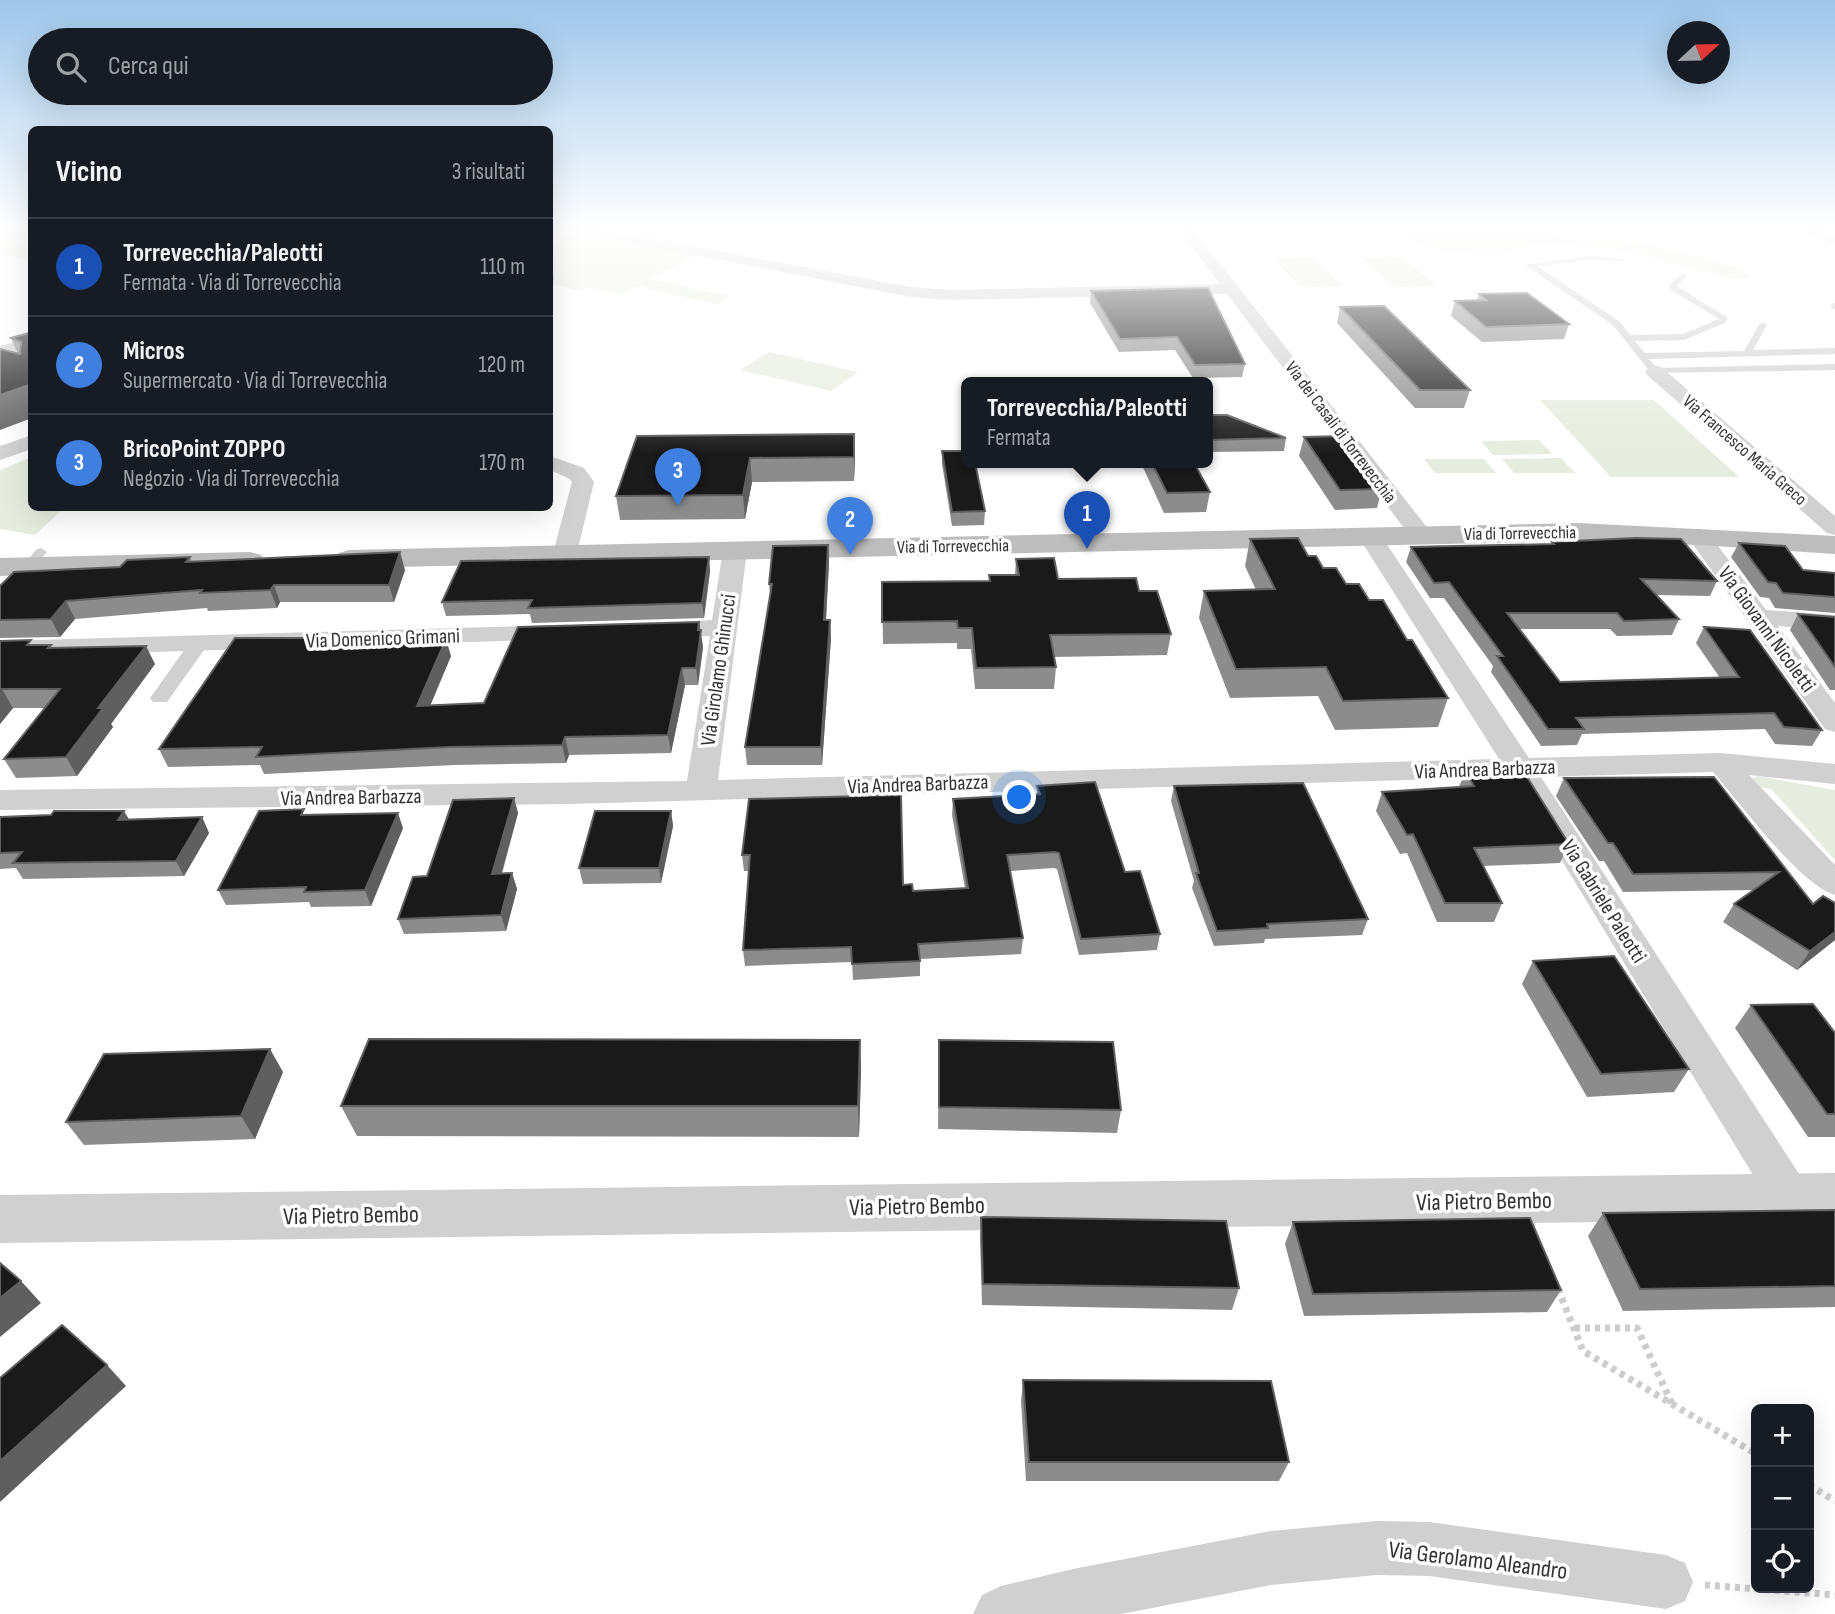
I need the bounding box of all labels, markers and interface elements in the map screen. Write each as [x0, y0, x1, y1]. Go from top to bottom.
north arrow [1667, 21, 1730, 84]
search box [28, 28, 553, 105]
icon: search [52, 48, 90, 86]
text: Cerca qui [108, 51, 189, 82]
text: Vicino [56, 154, 122, 190]
text: 3 risultati [452, 158, 525, 186]
text: Torrevecchia/Paleotti [123, 238, 323, 269]
text: 1 [74, 253, 84, 281]
text: 110 m [480, 253, 525, 281]
text: Fermata · Via di Torrevecchia [123, 269, 342, 297]
text: Micros [123, 336, 185, 367]
text: 2 [74, 351, 84, 379]
text: 120 m [479, 351, 525, 379]
street label: Via dei Casali di Torrevecchia [1281, 357, 1401, 507]
text: Supermercato · Via di Torrevecchia [123, 367, 387, 395]
popup [961, 377, 1213, 468]
street label: Via Francesco Maria Greco [1678, 391, 1811, 510]
text: Torrevecchia/Paleotti [987, 393, 1187, 424]
text: Fermata [987, 424, 1051, 452]
text: BricoPoint ZOPPO [123, 434, 285, 465]
pin: 3 [655, 448, 701, 506]
text: 3 [74, 449, 84, 477]
text: 170 m [479, 449, 525, 477]
text: Negozio · Via di Torrevecchia [123, 465, 340, 493]
pin: 1 [1064, 491, 1110, 549]
pin: 2 [827, 497, 873, 555]
street label: Via di Torrevecchia [1464, 522, 1576, 545]
street label: Via di Torrevecchia [897, 535, 1009, 558]
street label: Via Giovanni Nicoletti [1713, 561, 1821, 697]
street label: Via Girolamo Ghinucci [695, 593, 742, 748]
street label: Via Domenico Grimani [306, 623, 460, 654]
street label: Via Andrea Barbazza [1414, 755, 1556, 784]
street label: Via Andrea Barbazza [847, 770, 989, 799]
your location [1002, 780, 1036, 814]
street label: Via Andrea Barbazza [280, 784, 422, 811]
street label: Via Gabriele Paleotti [1556, 835, 1651, 967]
street label: Via Pietro Bembo [1416, 1186, 1552, 1217]
street label: Via Pietro Bembo [849, 1191, 985, 1222]
street label: Via Pietro Bembo [283, 1200, 419, 1231]
map controls [1751, 1404, 1814, 1593]
button: + [1751, 1404, 1814, 1467]
button: − [1751, 1467, 1814, 1530]
button: locate [1751, 1530, 1814, 1593]
street label: Via Gerolamo Aleandro [1387, 1535, 1569, 1586]

